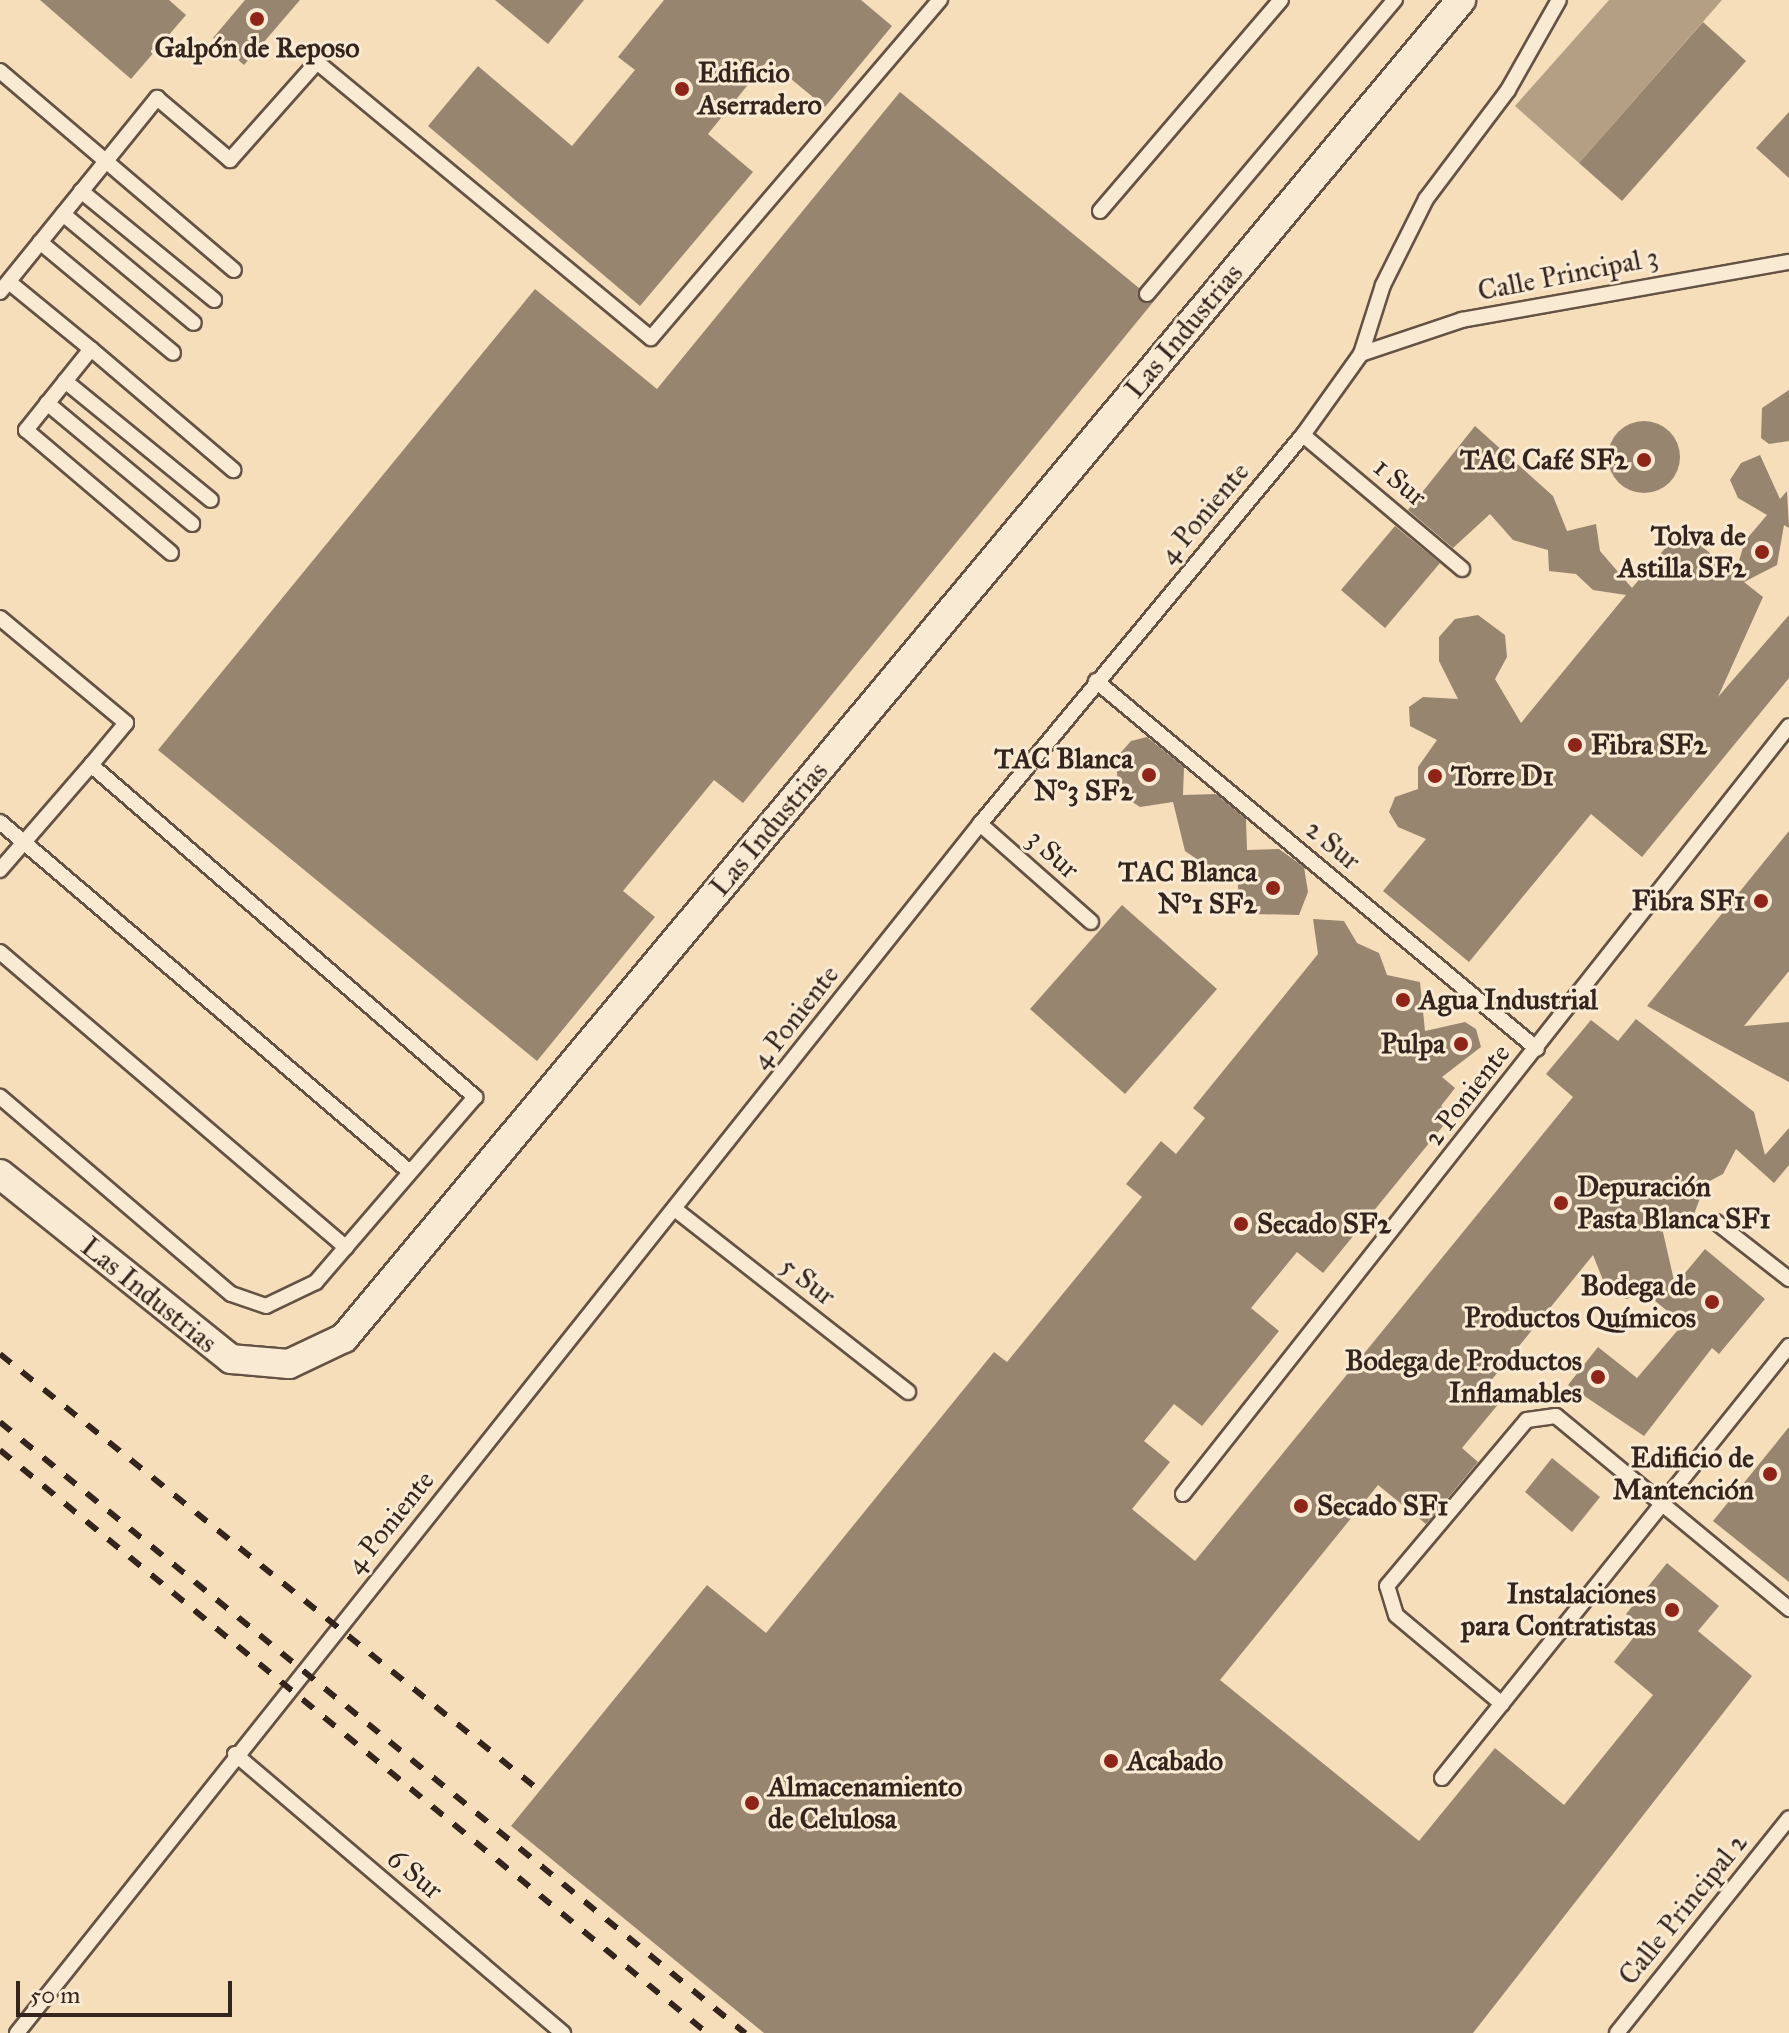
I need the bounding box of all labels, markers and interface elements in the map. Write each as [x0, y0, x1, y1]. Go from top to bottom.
marker: Galpón de Reposo [248, 10, 266, 28]
place label: Galpón de Reposo [154, 31, 360, 65]
place label: Edificio Aserradero [698, 56, 822, 122]
marker: Edificio Aserradero [673, 80, 691, 98]
street label: Calle Principal 3 [1475, 240, 1661, 308]
street label: Las Industrias [1118, 257, 1250, 405]
place label: TAC Café SF2 [1460, 443, 1628, 477]
street label: 1 Sur [1367, 450, 1433, 514]
marker: TAC Café SF2 [1635, 451, 1653, 469]
street label: 4 Poniente [1152, 455, 1256, 571]
place label: Tolva de Astilla SF2 [1618, 519, 1746, 585]
marker: Tolva de Astilla SF2 [1753, 543, 1771, 561]
place label: Fibra SF2 [1591, 728, 1707, 762]
marker: Fibra SF2 [1566, 736, 1584, 754]
place label: TAC Blanca N°3 SF2 [994, 742, 1133, 808]
street label: Las Industrias [703, 755, 835, 903]
place label: Torre D1 [1451, 759, 1554, 793]
marker: TAC Blanca N°3 SF2 [1140, 766, 1158, 784]
marker: Torre D1 [1426, 767, 1444, 785]
street label: 2 Sur [1299, 812, 1367, 878]
street label: 3 Sur [1020, 822, 1086, 886]
place label: TAC Blanca N°1 SF2 [1118, 855, 1257, 921]
marker: TAC Blanca N°1 SF2 [1264, 879, 1282, 897]
place label: Fibra SF1 [1632, 884, 1745, 918]
marker: Fibra SF1 [1752, 892, 1770, 910]
street label: 4 Poniente [744, 958, 846, 1076]
place label: Agua Industrial [1419, 983, 1598, 1017]
marker: Agua Industrial [1394, 991, 1412, 1009]
place label: Pulpa [1381, 1027, 1445, 1061]
marker: Pulpa [1452, 1035, 1470, 1053]
street label: 2 Poniente [1417, 1037, 1517, 1153]
place label: Depuración Pasta Blanca SF1 [1577, 1170, 1771, 1236]
marker: Depuración Pasta Blanca SF1 [1552, 1194, 1570, 1212]
place label: Secado SF2 [1257, 1207, 1391, 1241]
marker: Secado SF2 [1232, 1215, 1250, 1233]
street label: Las Industrias [74, 1230, 224, 1360]
street label: 5 Sur [774, 1249, 842, 1313]
place label: Bodega de Productos Químicos [1464, 1269, 1696, 1335]
marker: Bodega de Productos Químicos [1703, 1293, 1721, 1311]
place label: Bodega de Productos Inflamables [1345, 1344, 1582, 1410]
marker: Bodega de Productos Inflamables [1589, 1368, 1607, 1386]
place label: Edificio de Mantención [1613, 1441, 1754, 1507]
street label: 4 Poniente [338, 1464, 442, 1580]
marker: Edificio de Mantención [1761, 1465, 1779, 1483]
place label: Secado SF1 [1317, 1489, 1448, 1523]
marker: Secado SF1 [1292, 1497, 1310, 1515]
place label: Instalaciones para Contratistas [1461, 1577, 1656, 1643]
marker: Instalaciones para Contratistas [1663, 1601, 1681, 1619]
place label: Acabado [1127, 1744, 1223, 1778]
marker: Acabado [1102, 1752, 1120, 1770]
place label: Almacenamiento de Celulosa [768, 1770, 962, 1836]
marker: Almacenamiento de Celulosa [743, 1794, 761, 1812]
street label: Calle Principal 2 [1612, 1826, 1754, 1992]
street label: 6 Sur [380, 1841, 450, 1907]
scale bar [20, 1965, 236, 2015]
text: 50 m [30, 1980, 80, 2010]

